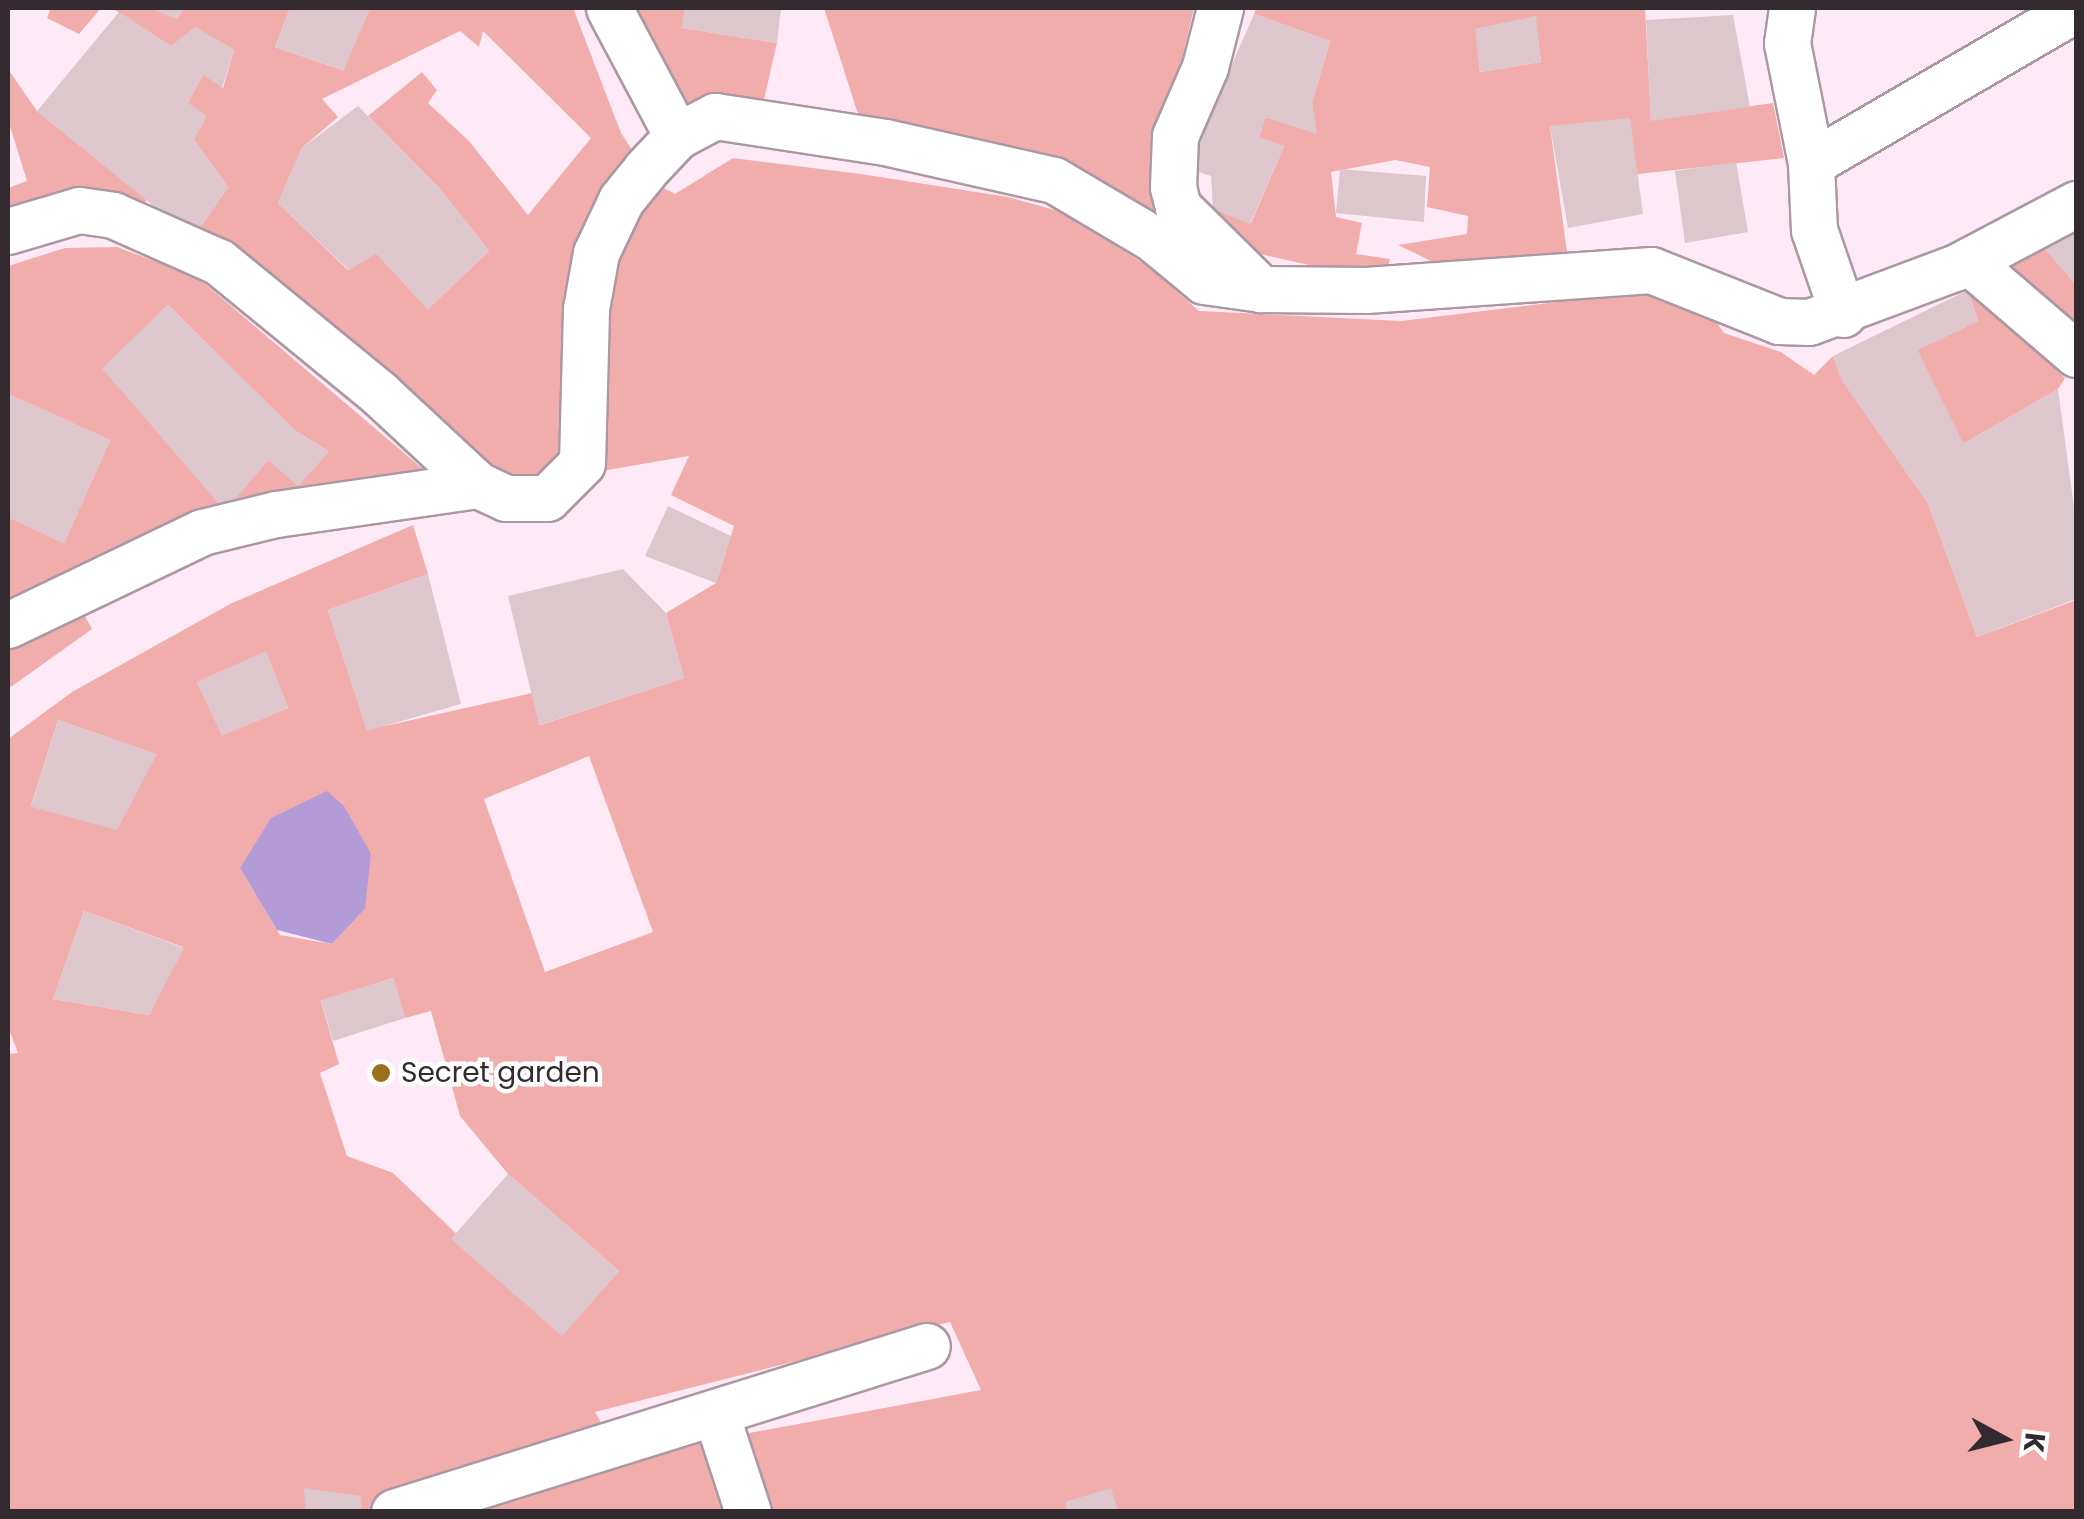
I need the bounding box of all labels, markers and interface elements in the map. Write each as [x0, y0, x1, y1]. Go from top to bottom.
place label: Secret garden [401, 1056, 600, 1090]
marker: Secret garden [370, 1062, 392, 1084]
north arrow [1954, 1389, 2054, 1489]
text: K [2014, 1431, 2055, 1455]

